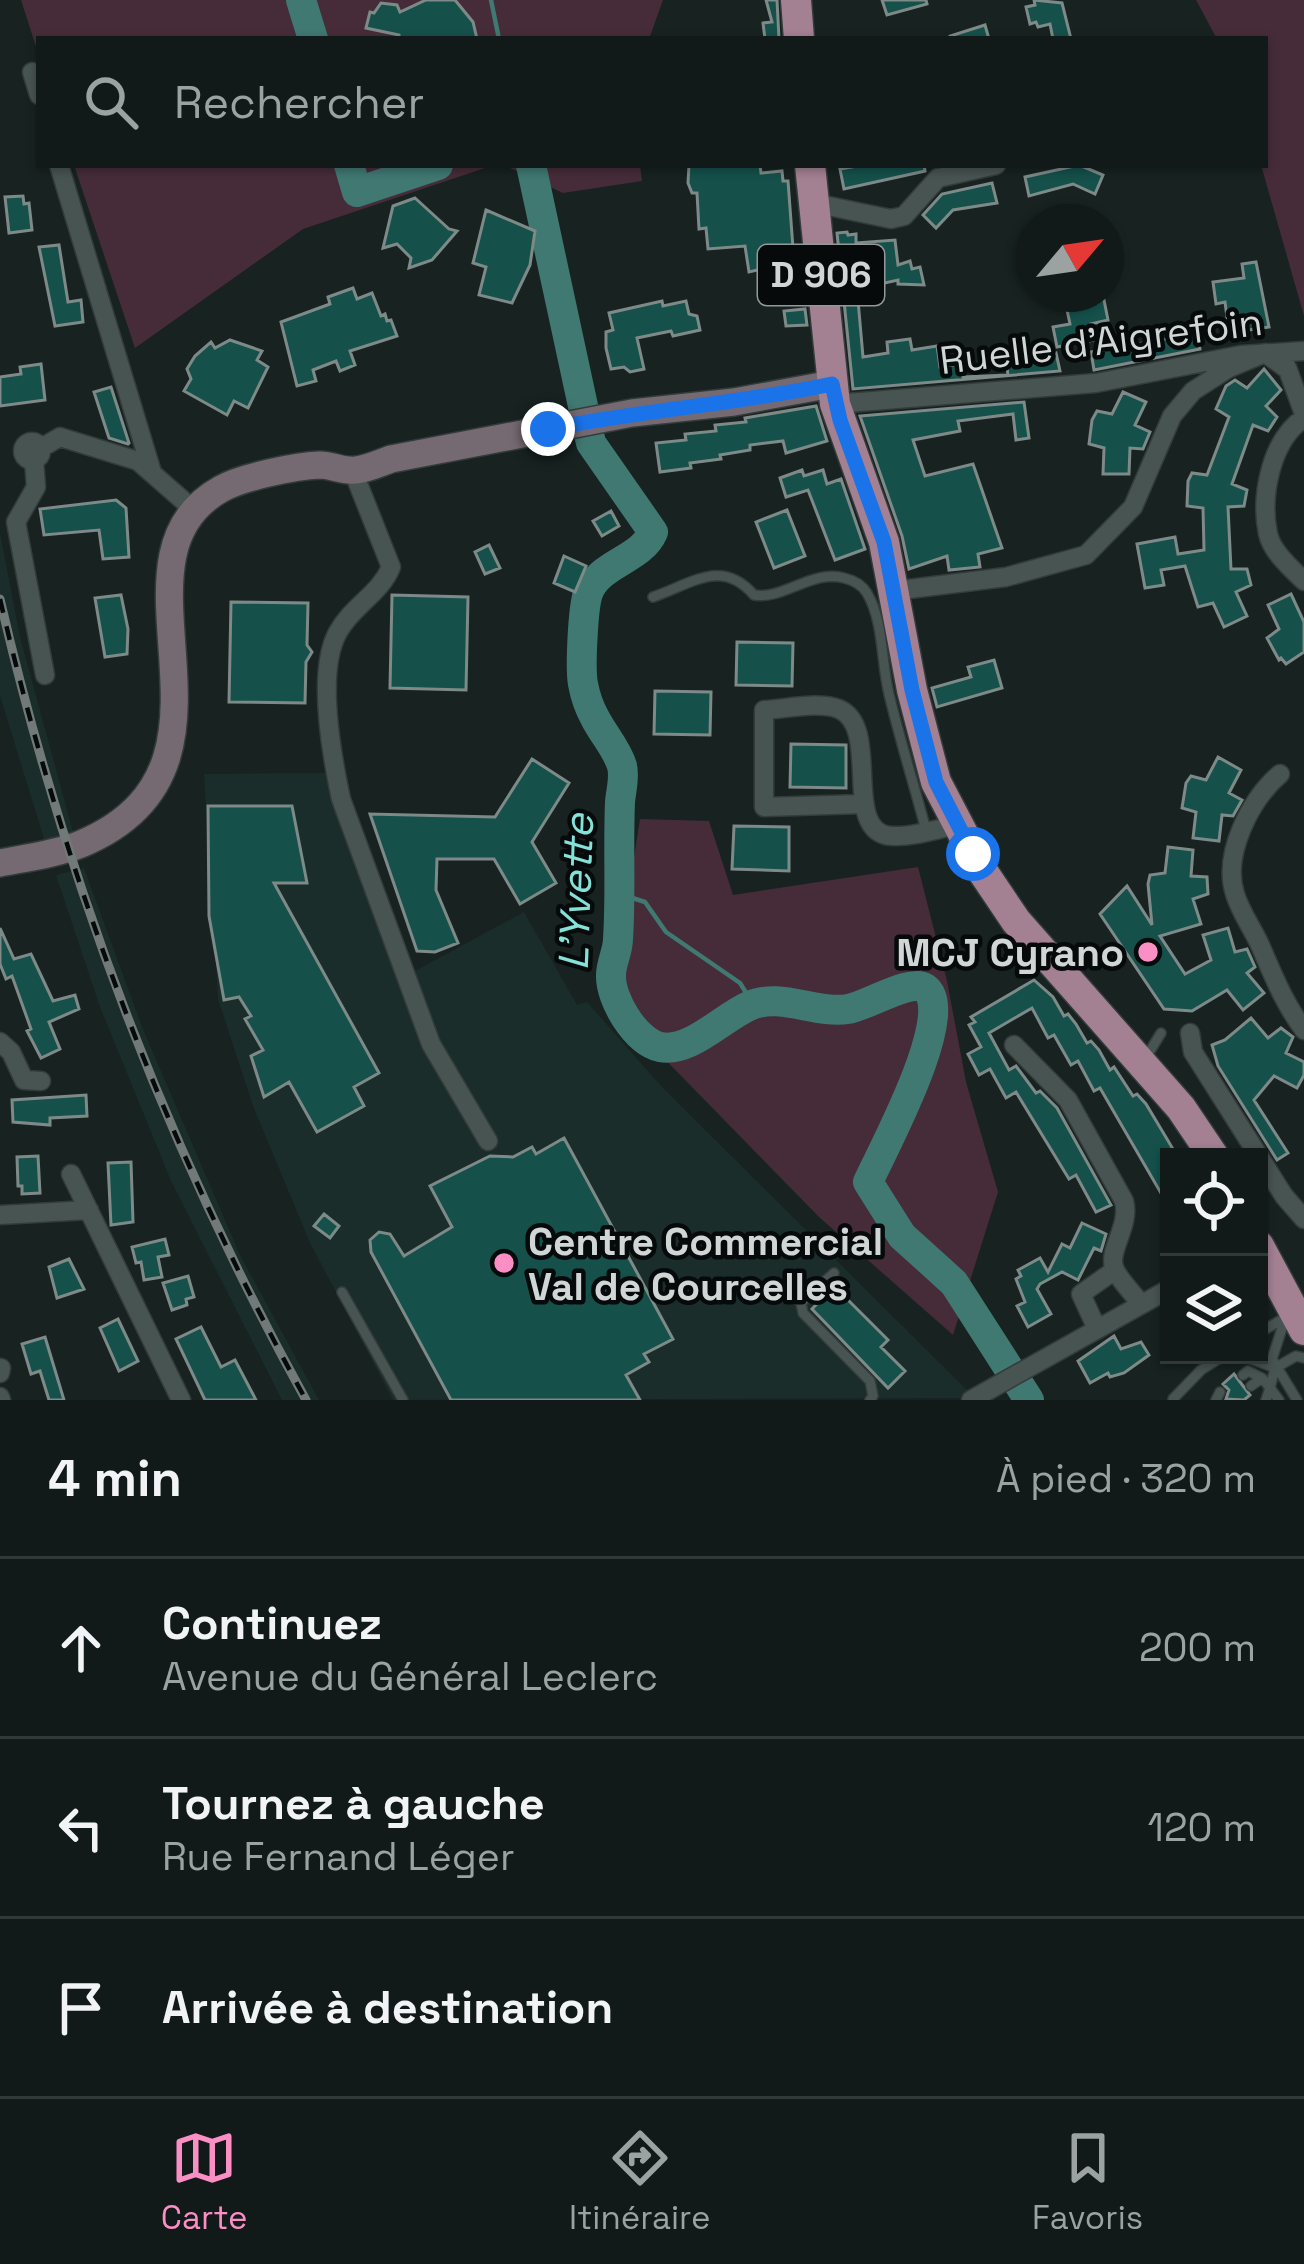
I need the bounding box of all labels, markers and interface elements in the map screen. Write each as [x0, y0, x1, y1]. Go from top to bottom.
search box [36, 36, 1268, 168]
icon: search [78, 69, 144, 135]
text: Rechercher [174, 74, 424, 131]
north arrow [1016, 204, 1124, 312]
road number: D 906 [758, 245, 884, 305]
street label: Ruelle d'Aigrefoin [937, 297, 1265, 385]
route end [521, 402, 575, 456]
water label: L'Yvette [547, 811, 605, 971]
route start [946, 827, 1000, 881]
place label: MCJ Cyrano [896, 928, 1124, 977]
marker: MCJ Cyrano [1135, 939, 1161, 965]
map controls [1160, 1148, 1268, 1364]
button: locate [1160, 1148, 1268, 1256]
place label: Centre Commercial Val de Courcelles [528, 1217, 883, 1311]
marker: Centre Commercial Val de Courcelles [491, 1250, 517, 1276]
button: layers [1160, 1256, 1268, 1364]
text: 4 min [48, 1446, 182, 1511]
text: À pied · 320 m [996, 1454, 1256, 1503]
text: Continuez [162, 1595, 382, 1652]
icon: ahead [48, 1615, 114, 1681]
text: 200 m [1139, 1623, 1256, 1672]
text: Avenue du Général Leclerc [162, 1652, 658, 1701]
text: Tournez à gauche [162, 1775, 545, 1832]
icon: left [48, 1795, 114, 1861]
text: 120 m [1148, 1803, 1256, 1852]
text: Rue Fernand Léger [162, 1832, 515, 1881]
icon: arrive [48, 1975, 114, 2041]
text: Arrivée à destination [162, 1979, 613, 2036]
tab: Carte [161, 2125, 248, 2239]
tab: Itinéraire [569, 2125, 711, 2239]
tab: Favoris [1032, 2125, 1143, 2239]

